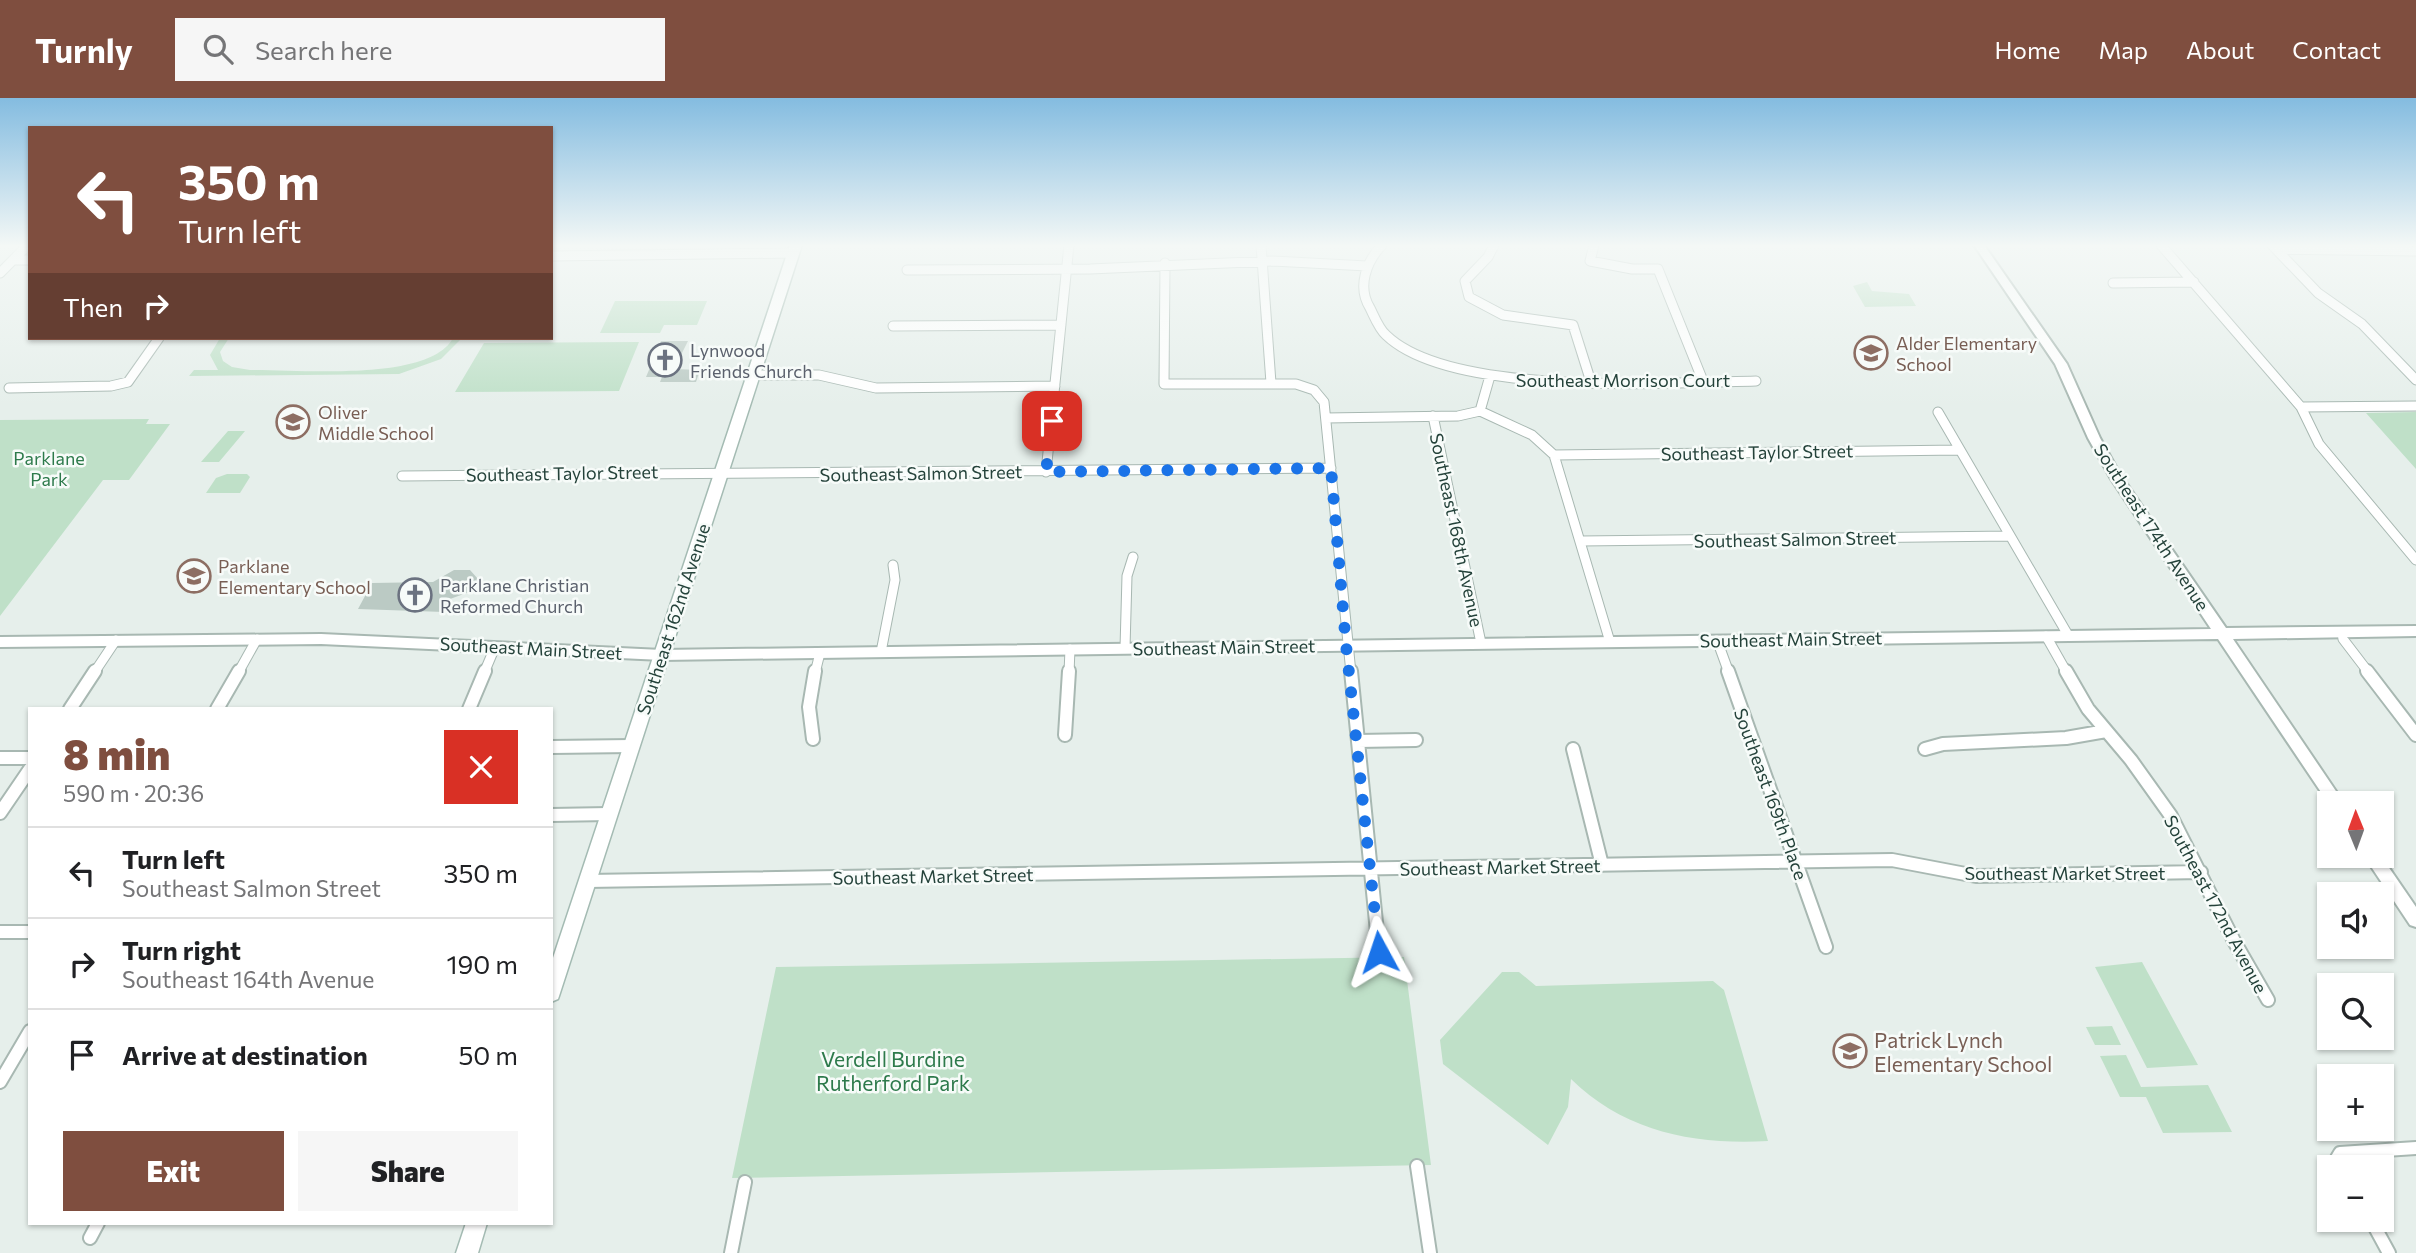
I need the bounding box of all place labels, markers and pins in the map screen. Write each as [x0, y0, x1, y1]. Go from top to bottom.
place label: Alder Elementary School [1896, 332, 2037, 375]
school or university icon: Alder Elementary School [1852, 334, 1890, 372]
place label: Lynwood Friends Church [690, 339, 813, 382]
church icon: Lynwood Friends Church [646, 341, 684, 379]
pin [1022, 391, 1082, 451]
place label: Oliver Middle School [318, 401, 434, 444]
school or university icon: Oliver Middle School [274, 403, 312, 441]
place label: Parklane Elementary School [218, 555, 371, 598]
school or university icon: Parklane Elementary School [175, 557, 213, 595]
place label: Parklane Christian Reformed Church [440, 574, 589, 617]
church icon: Parklane Christian Reformed Church [396, 576, 434, 614]
place label: Patrick Lynch Elementary School [1874, 1027, 2052, 1076]
school or university icon: Patrick Lynch Elementary School [1831, 1032, 1869, 1070]

